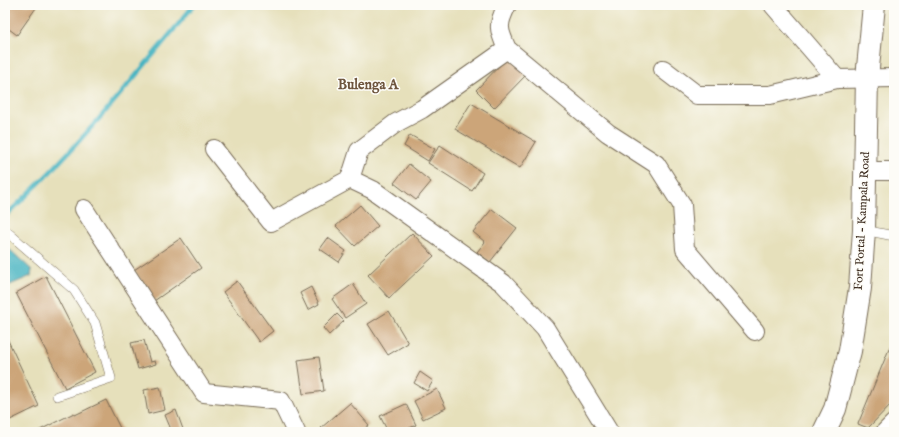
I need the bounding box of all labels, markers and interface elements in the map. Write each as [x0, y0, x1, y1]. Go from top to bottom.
district label: Bulenga A [338, 76, 400, 94]
street label: Fort Portal - Kampala Road [851, 151, 874, 291]

